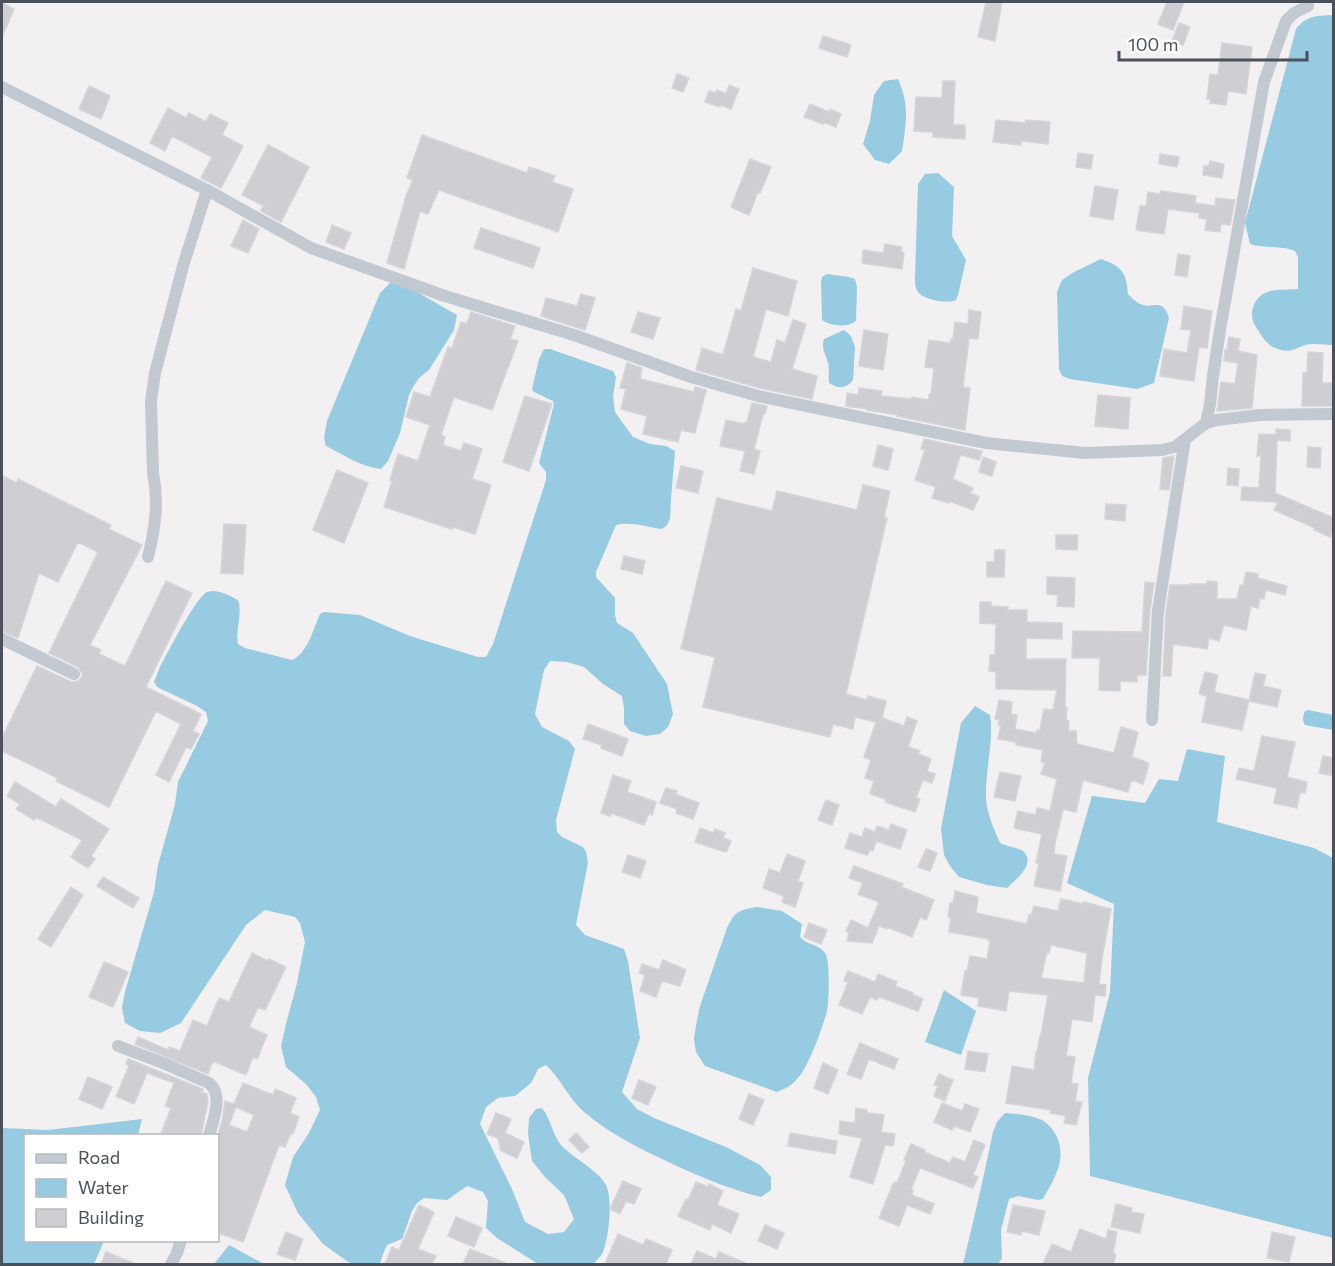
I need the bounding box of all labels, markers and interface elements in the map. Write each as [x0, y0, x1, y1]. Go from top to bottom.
scale bar [1119, 24, 1306, 62]
text: 100 m [1128, 33, 1178, 55]
legend [24, 1134, 219, 1242]
text: Road [78, 1146, 120, 1168]
text: Water [78, 1176, 129, 1198]
text: Building [78, 1206, 144, 1228]

